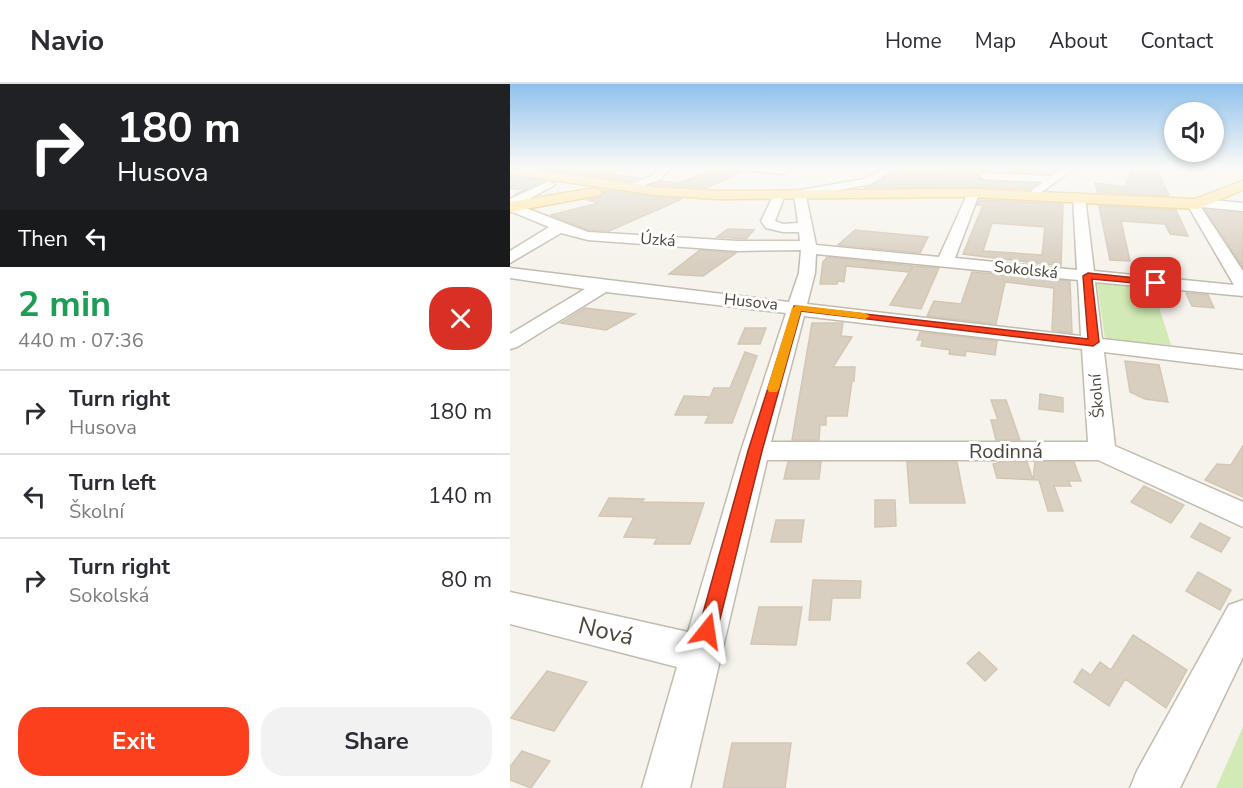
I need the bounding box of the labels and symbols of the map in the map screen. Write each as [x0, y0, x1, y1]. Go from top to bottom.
street label: Úzká [640, 228, 676, 252]
street label: Sokolská [993, 256, 1059, 284]
pin [1130, 257, 1181, 308]
street label: Husova [723, 288, 779, 316]
street label: Školní [1084, 372, 1110, 419]
street label: Rodinná [969, 438, 1043, 465]
position arrow [675, 599, 739, 663]
street label: Nová [575, 609, 637, 653]

